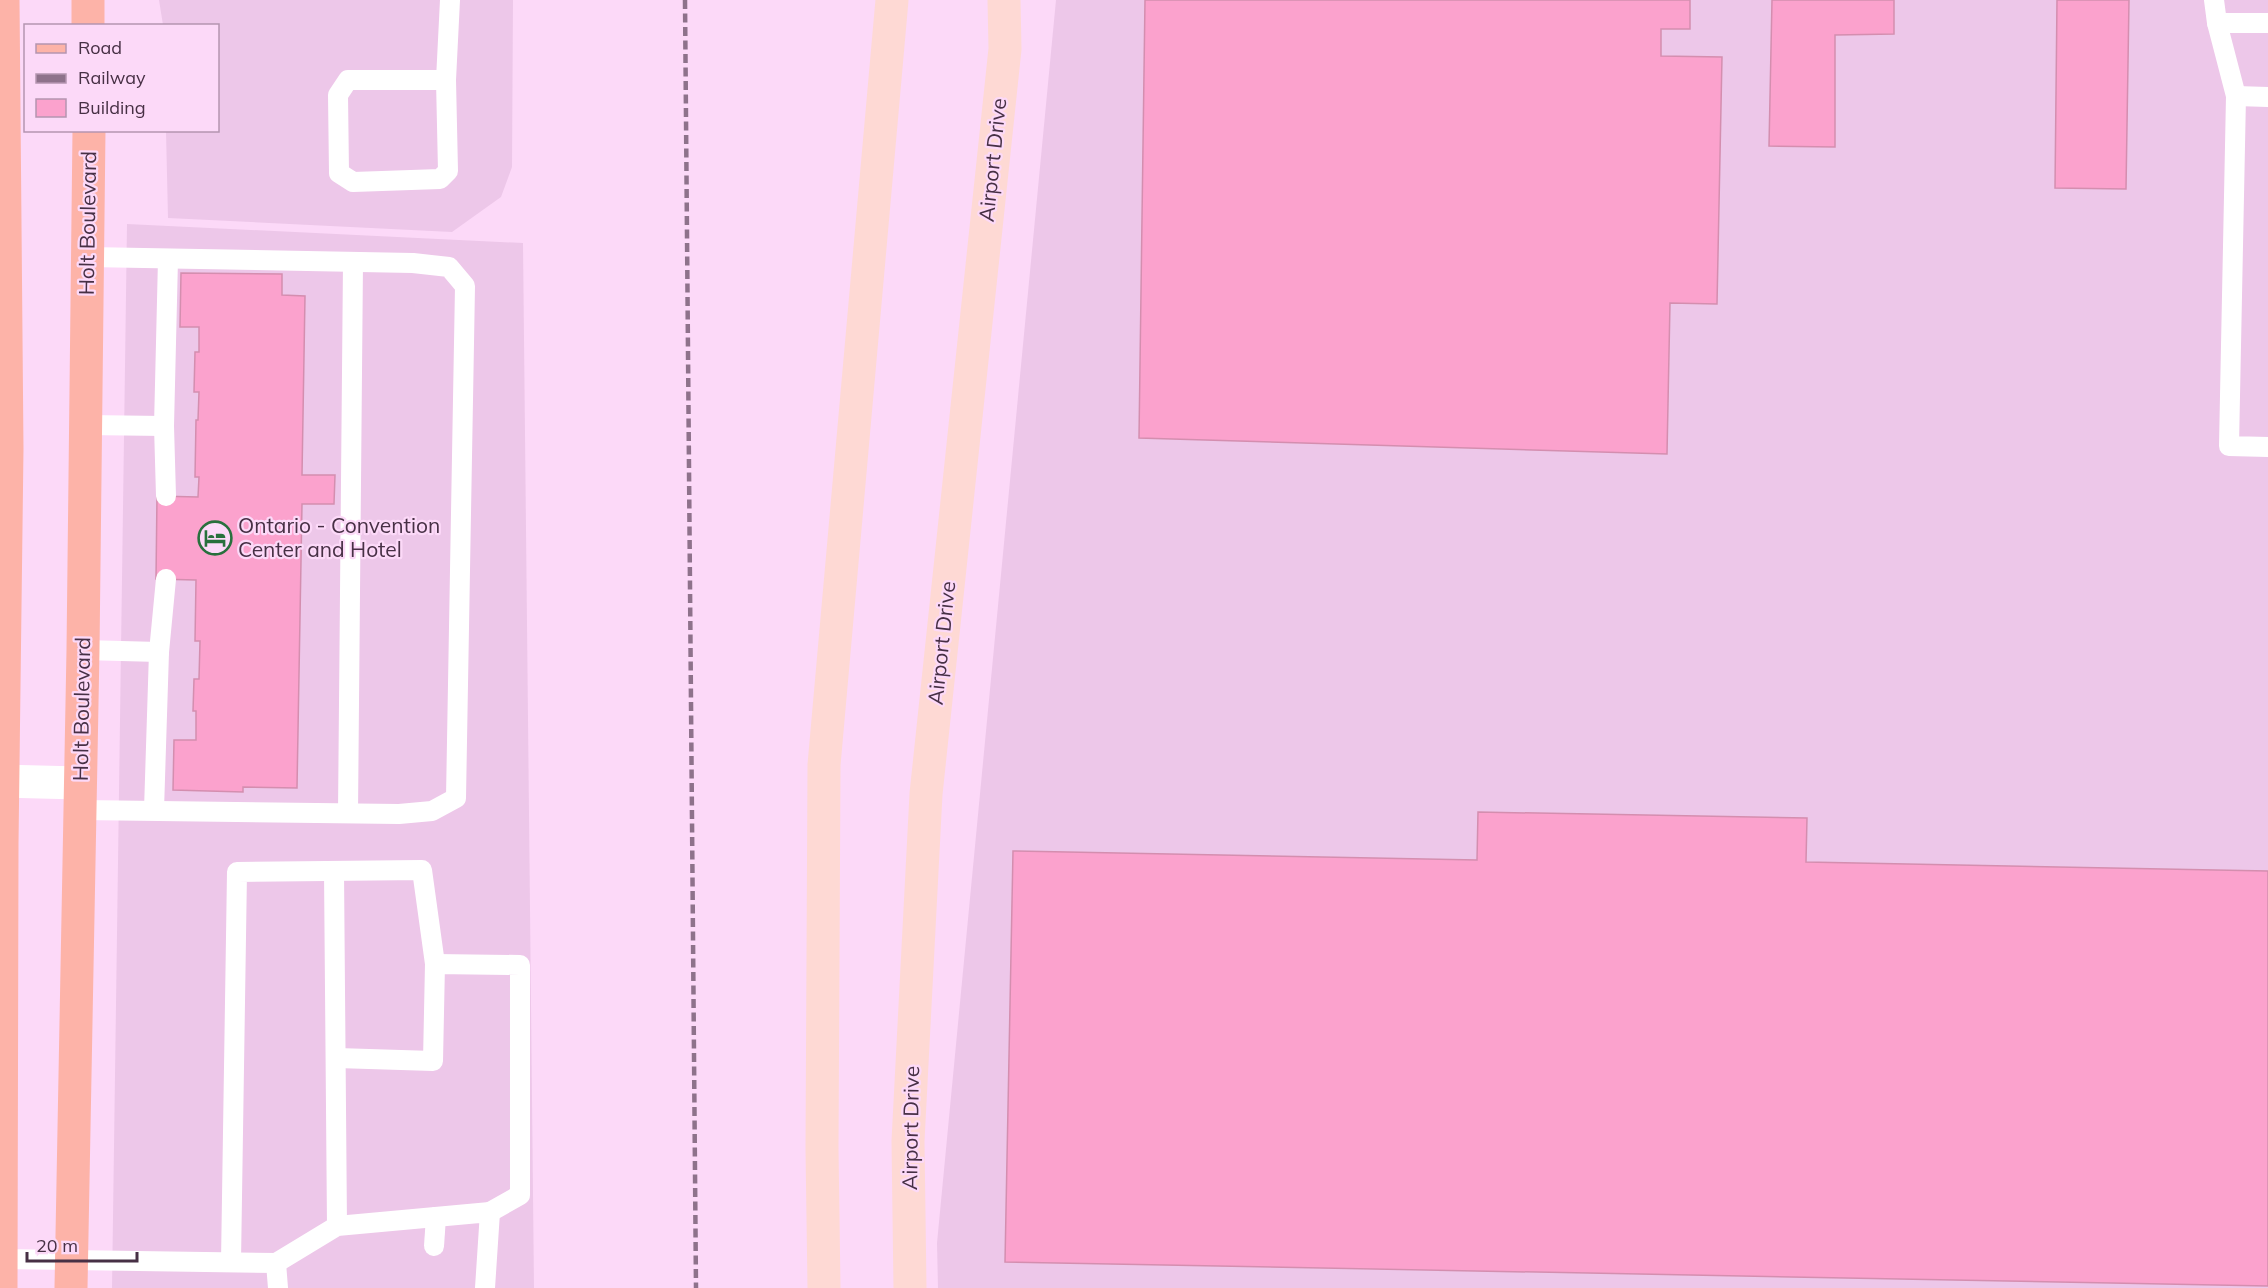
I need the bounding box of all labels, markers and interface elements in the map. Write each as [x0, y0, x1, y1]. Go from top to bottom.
legend [24, 24, 219, 132]
text: Road [78, 36, 122, 59]
text: Railway [78, 66, 146, 89]
text: Building [78, 96, 146, 119]
street label: Airport Drive [973, 97, 1011, 223]
street label: Holt Boulevard [73, 151, 101, 295]
place label: Ontario - Convention Center and Hotel [238, 512, 440, 562]
hotel icon: Ontario - Convention Center and Hotel [197, 520, 233, 556]
street label: Airport Drive [922, 580, 960, 706]
street label: Holt Boulevard [67, 637, 95, 781]
street label: Airport Drive [896, 1066, 924, 1190]
scale bar [27, 1225, 136, 1263]
text: 20 m [36, 1234, 78, 1257]

